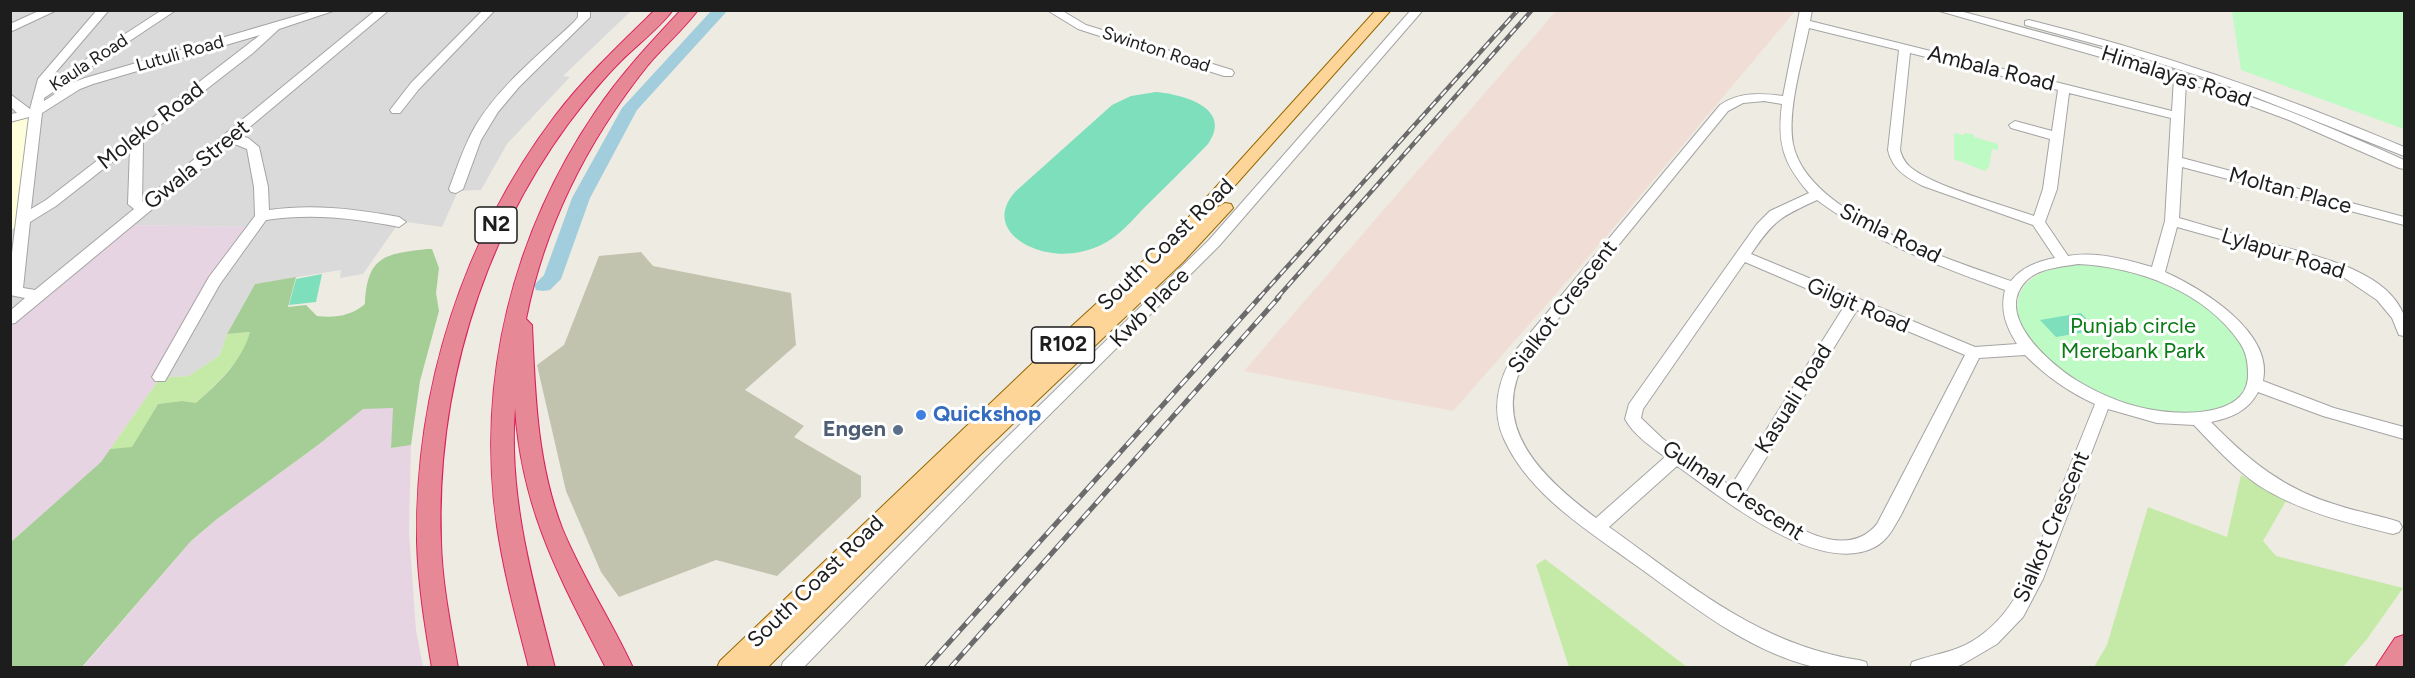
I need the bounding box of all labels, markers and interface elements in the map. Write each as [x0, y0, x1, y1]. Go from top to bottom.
street label: Swinton Road [1099, 22, 1213, 78]
street label: Kaula Road [46, 30, 132, 96]
street label: Lutuli Road [134, 31, 226, 77]
street label: Ambala Road [1925, 40, 2057, 98]
street label: Himalayas Road [2098, 40, 2254, 114]
street label: Moleko Road [93, 76, 209, 176]
street label: Gwala Street [139, 114, 255, 216]
street label: Moltan Place [2226, 162, 2354, 220]
street label: South Coast Road [1092, 173, 1240, 317]
street label: Simla Road [1835, 198, 1945, 270]
road number: N2 [475, 207, 517, 243]
street label: Lylapur Road [2218, 223, 2348, 285]
street label: Sialkot Crescent [1503, 235, 1623, 379]
street label: Kwb Place [1105, 263, 1195, 353]
street label: Gilgit Road [1803, 273, 1913, 339]
park label: Punjab circle Merebank Park [2061, 314, 2205, 366]
road number: R102 [1032, 327, 1094, 363]
street label: Kasuali Road [1750, 339, 1838, 459]
place label: Quickshop [933, 402, 1041, 428]
marker: Quickshop [914, 408, 928, 422]
place label: Engen [823, 417, 886, 443]
marker: Engen [891, 423, 905, 437]
street label: Gulmal Crescent [1657, 435, 1809, 547]
street label: Sialkot Crescent [2008, 447, 2096, 607]
street label: South Coast Road [742, 510, 890, 654]

